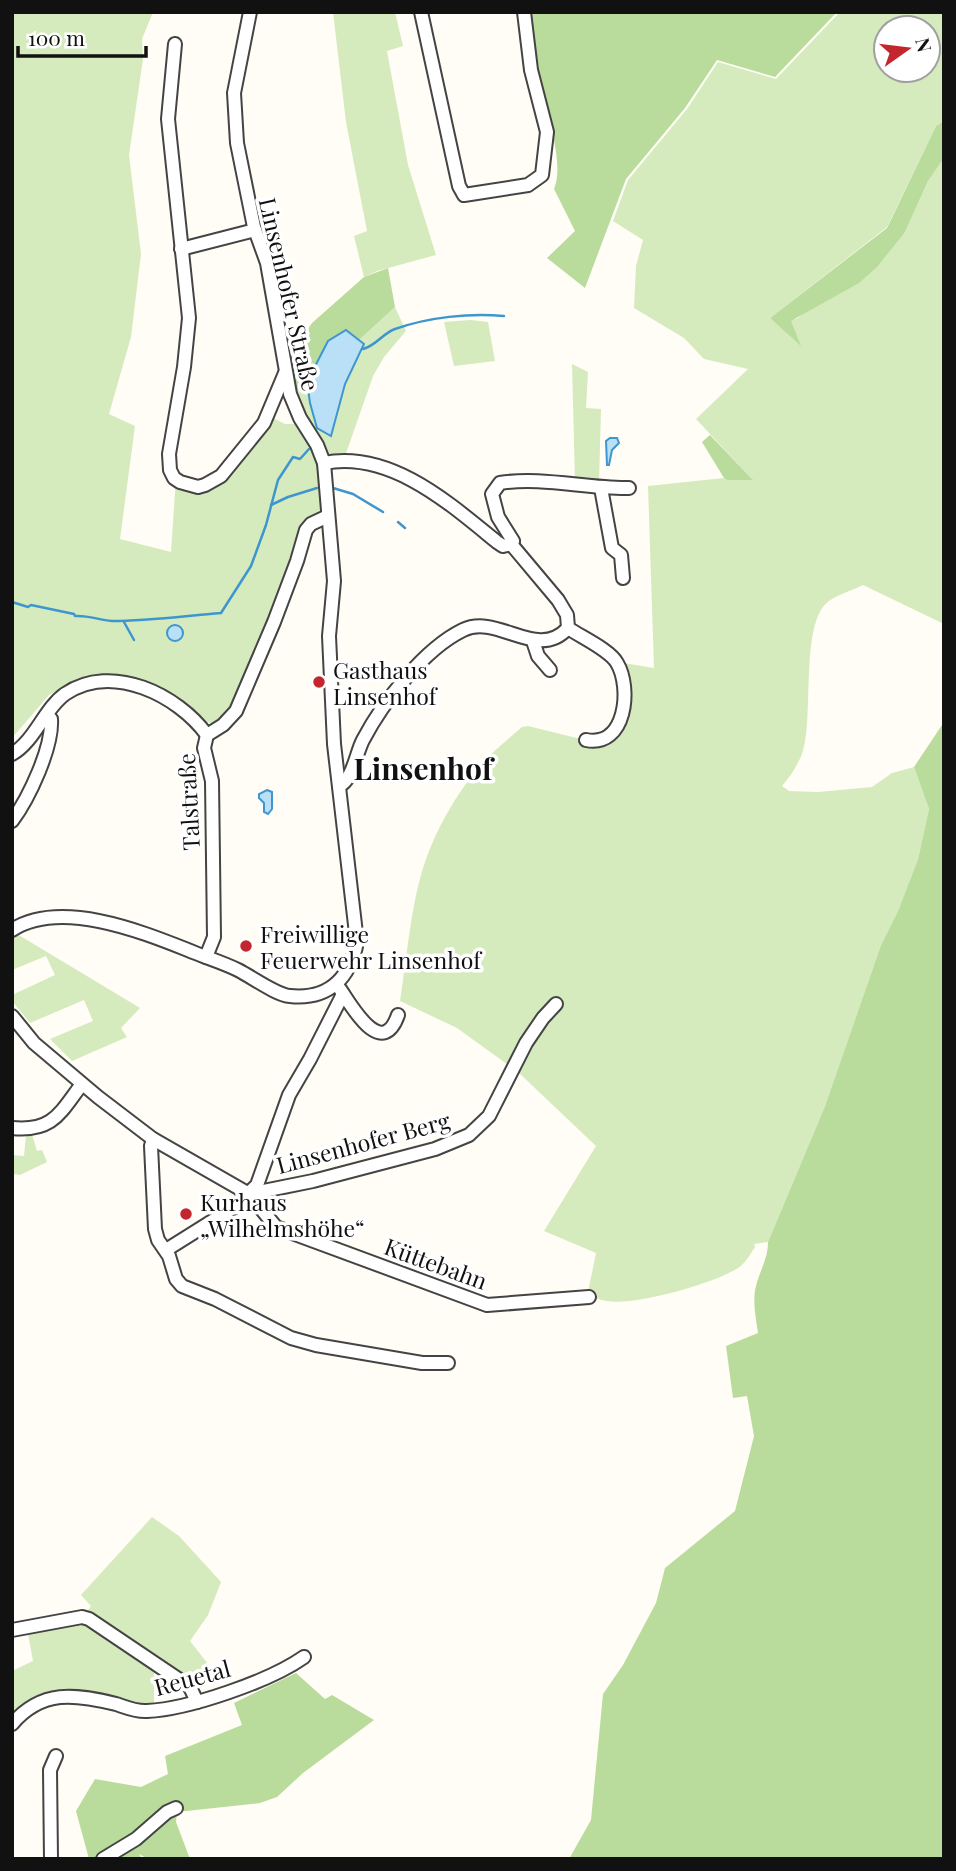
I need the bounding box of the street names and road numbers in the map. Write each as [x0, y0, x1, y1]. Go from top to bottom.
street label: Linsenhofer Straße [253, 194, 327, 394]
street label: Talstraße [170, 753, 206, 851]
street label: Linsenhofer Berg [273, 1104, 453, 1180]
street label: Küttebahn [380, 1230, 492, 1296]
street label: Reuetal [150, 1652, 234, 1702]

